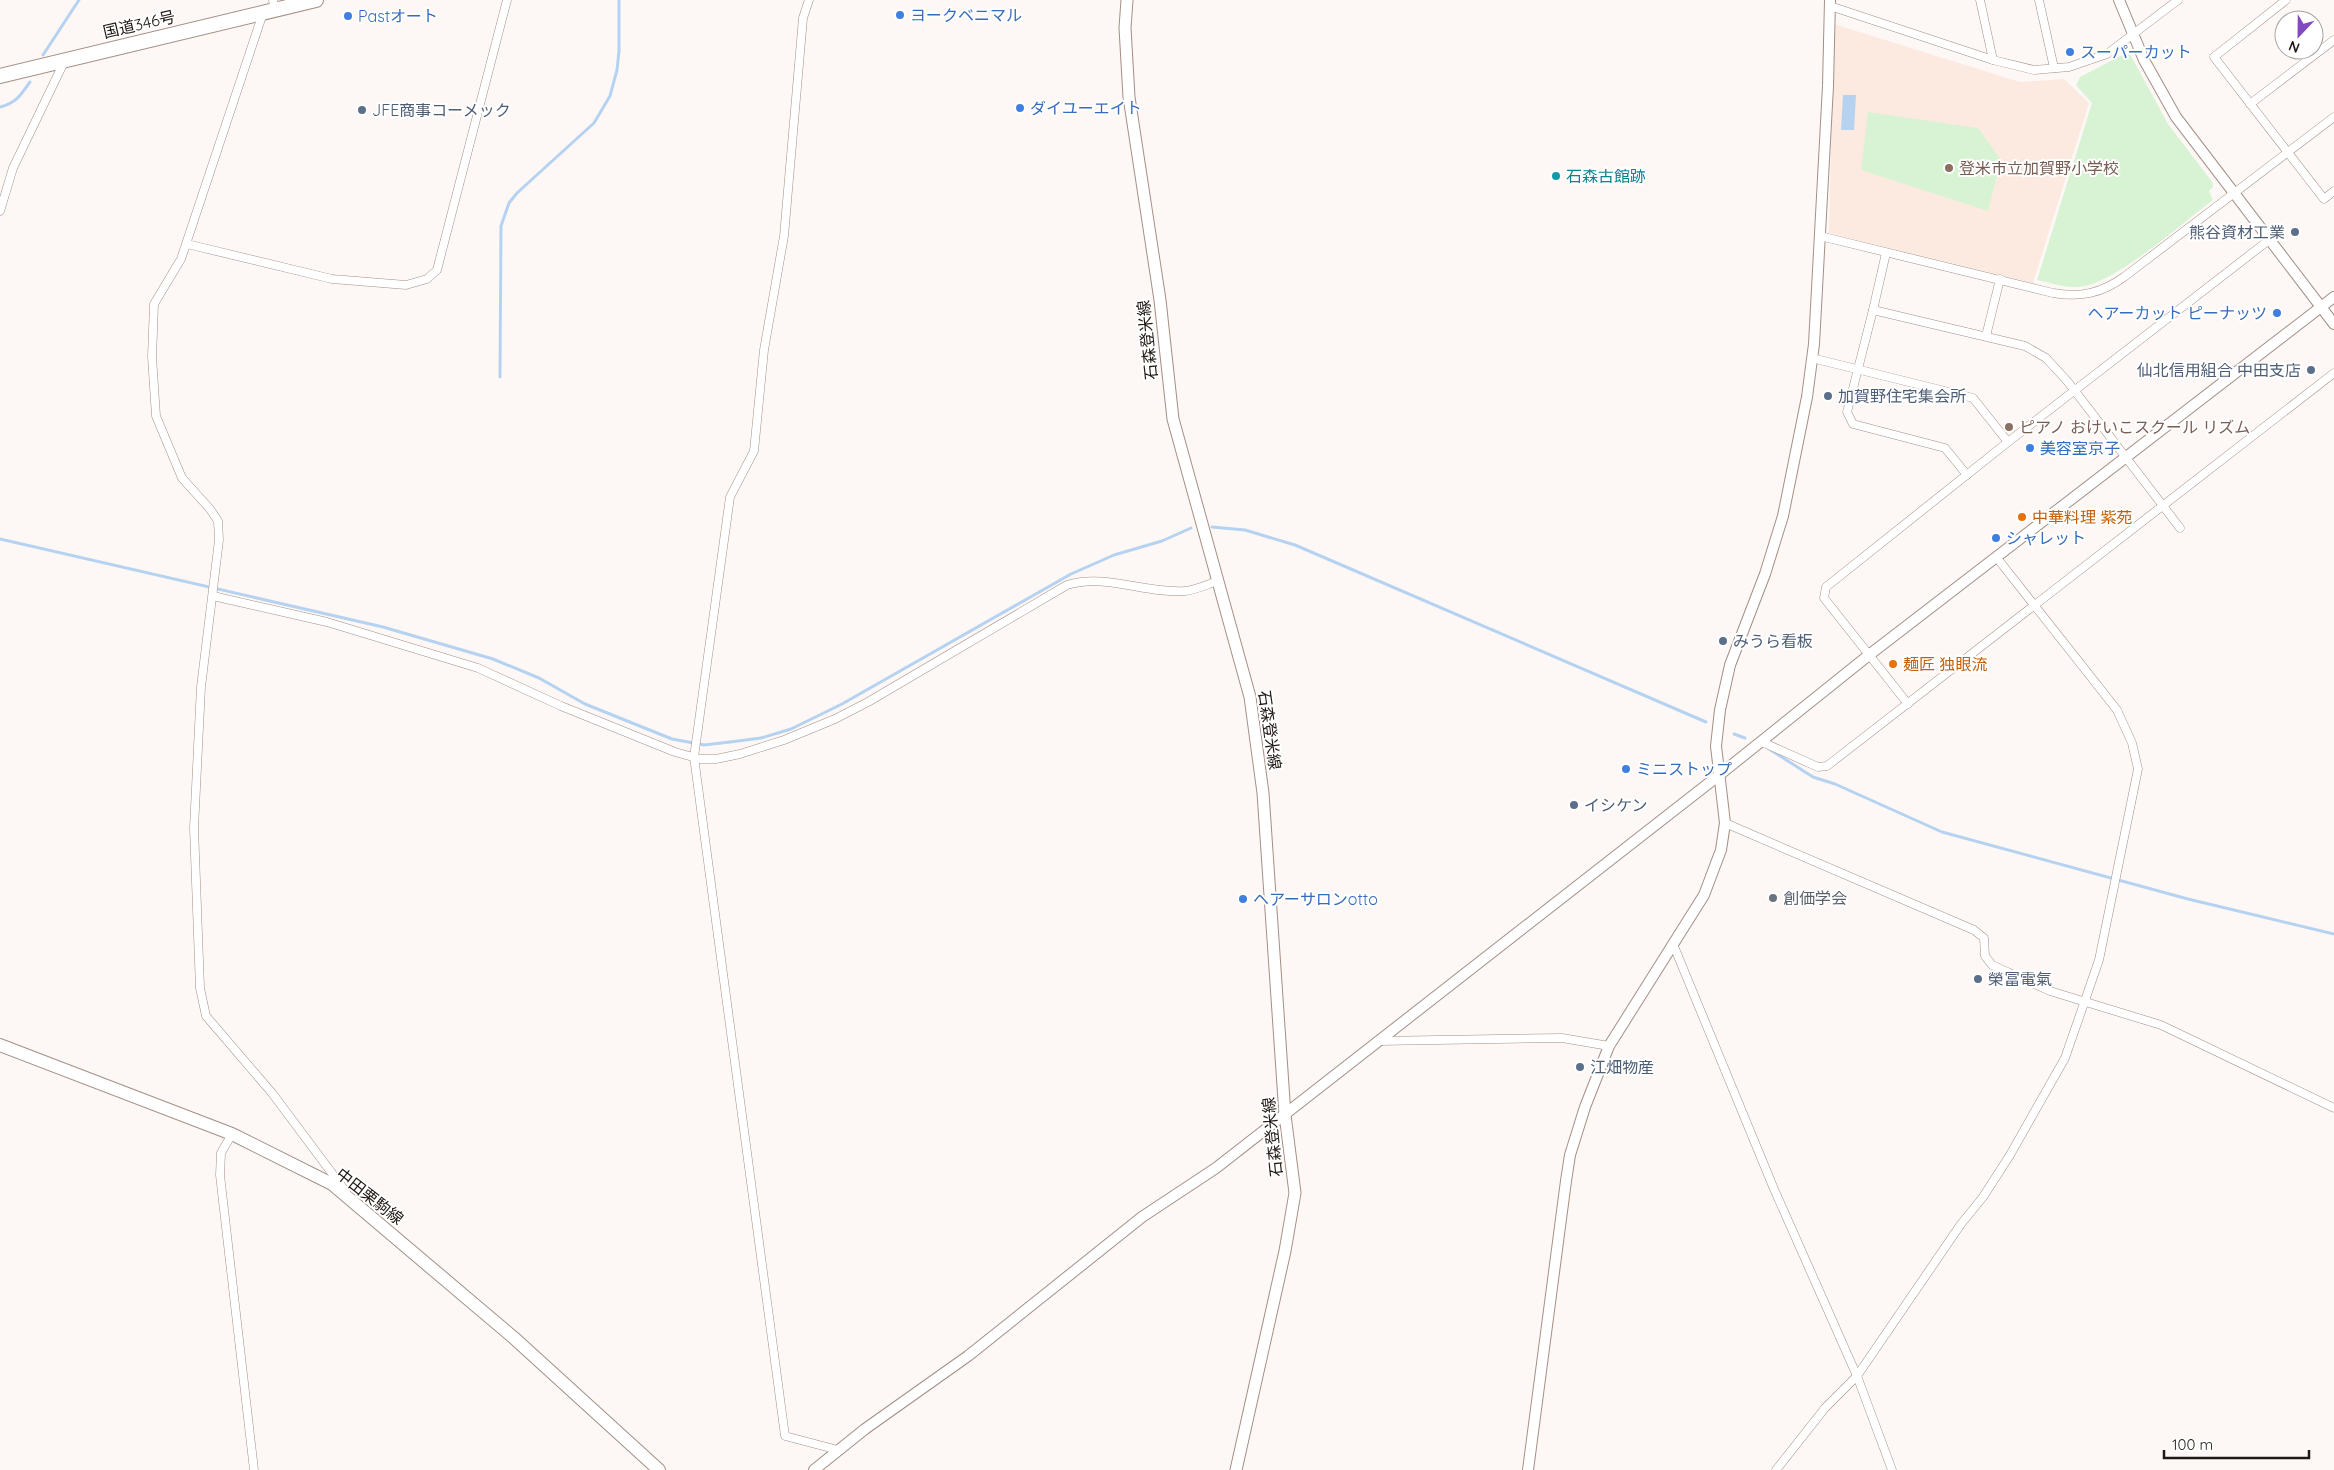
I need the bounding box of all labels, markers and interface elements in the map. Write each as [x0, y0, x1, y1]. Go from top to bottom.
place label: ヨークベニマル [910, 5, 1022, 25]
street label: 国道346号 [101, 6, 177, 42]
place label: Pastオート [358, 6, 438, 26]
marker: ヨークベニマル [894, 9, 906, 21]
marker: Pastオート [342, 10, 354, 22]
north arrow [2274, 10, 2324, 60]
text: N [2286, 37, 2302, 57]
place label: スーパーカット [2080, 42, 2192, 62]
marker: スーパーカット [2064, 46, 2076, 58]
place label: ダイユーエイト [1030, 98, 1142, 118]
place label: JFE商事コーメック [372, 100, 511, 120]
marker: ダイユーエイト [1014, 102, 1026, 114]
marker: JFE商事コーメック [356, 104, 368, 116]
place label: 登米市立加賀野小学校 [1959, 158, 2119, 178]
marker: 登米市立加賀野小学校 [1943, 162, 1955, 174]
place label: 石森古館跡 [1566, 166, 1646, 186]
marker: 石森古館跡 [1550, 170, 1562, 182]
place label: 熊谷資材工業 [2189, 222, 2285, 242]
marker: 熊谷資材工業 [2289, 226, 2301, 238]
street label: 石森登米線 [1133, 299, 1161, 381]
place label: ヘアーカット ピーナッツ [2088, 303, 2267, 323]
marker: ヘアーカット ピーナッツ [2271, 307, 2283, 319]
place label: 仙北信用組合 中田支店 [2137, 360, 2301, 380]
marker: 仙北信用組合 中田支店 [2305, 364, 2317, 376]
place label: 加賀野住宅集会所 [1838, 386, 1966, 406]
marker: 加賀野住宅集会所 [1822, 390, 1834, 402]
place label: ピアノ おけいこスクール リズム [2019, 417, 2250, 437]
marker: ピアノ おけいこスクール リズム [2003, 421, 2015, 433]
place label: 美容室京子 [2040, 438, 2120, 458]
marker: 美容室京子 [2024, 442, 2036, 454]
place label: 中華料理 紫苑 [2032, 507, 2132, 527]
marker: 中華料理 紫苑 [2016, 511, 2028, 523]
place label: シャレット [2006, 528, 2086, 548]
marker: シャレット [1990, 532, 2002, 544]
place label: みうら看板 [1733, 631, 1813, 651]
marker: みうら看板 [1717, 635, 1729, 647]
place label: 麺匠 独眼流 [1903, 654, 1987, 674]
marker: 麺匠 独眼流 [1887, 658, 1899, 670]
street label: 石森登米線 [1255, 689, 1285, 771]
place label: ミニストップ [1636, 759, 1732, 779]
marker: ミニストップ [1620, 763, 1632, 775]
place label: イシケン [1584, 795, 1648, 815]
marker: イシケン [1568, 799, 1580, 811]
place label: 創価学会 [1783, 888, 1847, 908]
place label: ヘアーサロンotto [1253, 889, 1378, 909]
marker: 創価学会 [1767, 892, 1779, 904]
marker: ヘアーサロンotto [1237, 893, 1249, 905]
place label: 榮冨電氣 [1988, 969, 2052, 989]
marker: 榮冨電氣 [1972, 973, 1984, 985]
place label: 江畑物産 [1590, 1057, 1654, 1077]
marker: 江畑物産 [1574, 1061, 1586, 1073]
street label: 石森登米線 [1258, 1096, 1286, 1178]
street label: 中田栗駒線 [332, 1163, 408, 1229]
scale bar [2164, 1428, 2309, 1460]
text: 100 m [2172, 1435, 2213, 1454]

